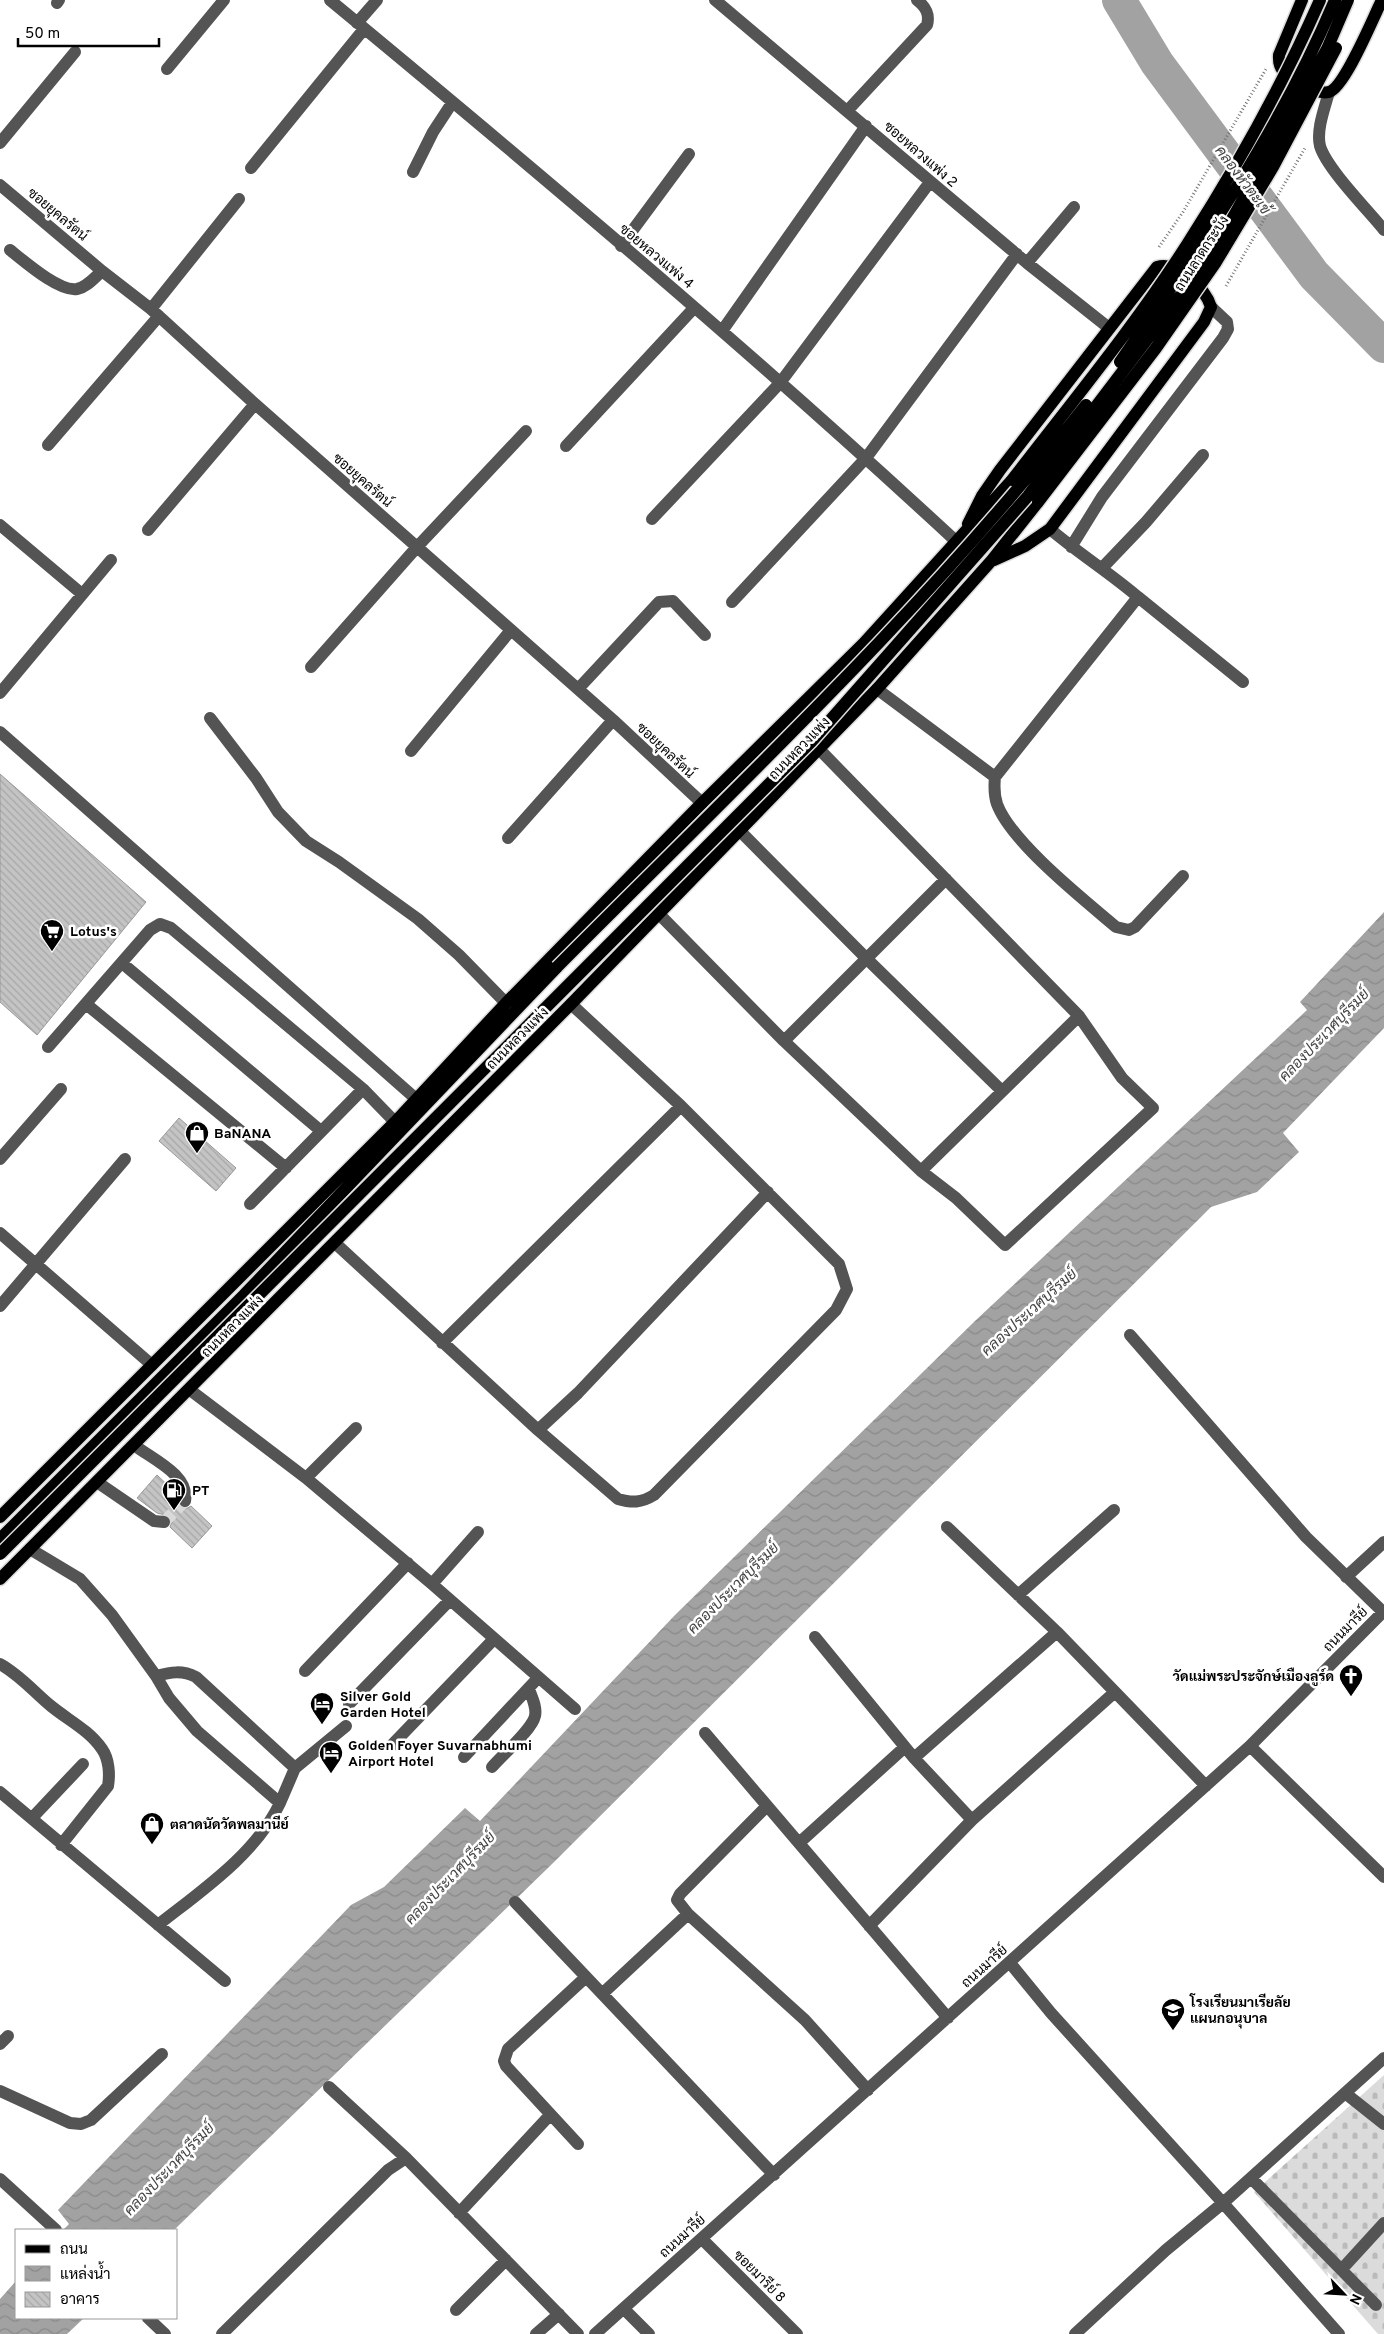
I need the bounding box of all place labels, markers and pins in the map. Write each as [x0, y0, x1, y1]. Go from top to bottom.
supermarket icon: Lotus's [39, 918, 65, 952]
place label: Lotus's [70, 924, 117, 941]
shop icon: BaNANA [184, 1120, 210, 1154]
place label: BaNANA [214, 1126, 271, 1143]
fuel station icon: PT [161, 1477, 187, 1511]
place label: PT [192, 1483, 209, 1500]
church icon: วัดแม่พระประจักษ์เมืองลูร์ด [1338, 1663, 1364, 1697]
place label: วัดแม่พระประจักษ์เมืองลูร์ด [1173, 1667, 1334, 1687]
place label: Silver Gold Garden Hotel [340, 1689, 426, 1722]
hotel icon: Silver Gold Garden Hotel [309, 1691, 335, 1725]
place label: Golden Foyer Suvarnabhumi Airport Hotel [348, 1738, 532, 1771]
hotel icon: Golden Foyer Suvarnabhumi Airport Hotel [318, 1740, 344, 1774]
shop icon: ตลาดนัดวัดพลมานีย์ [139, 1811, 165, 1845]
place label: ตลาดนัดวัดพลมานีย์ [170, 1815, 290, 1834]
place label: โรงเรียนมาเรียลัย แผนกอนุบาล [1189, 1993, 1291, 2029]
school or university icon: โรงเรียนมาเรียลัย แผนกอนุบาล [1160, 1997, 1186, 2031]

